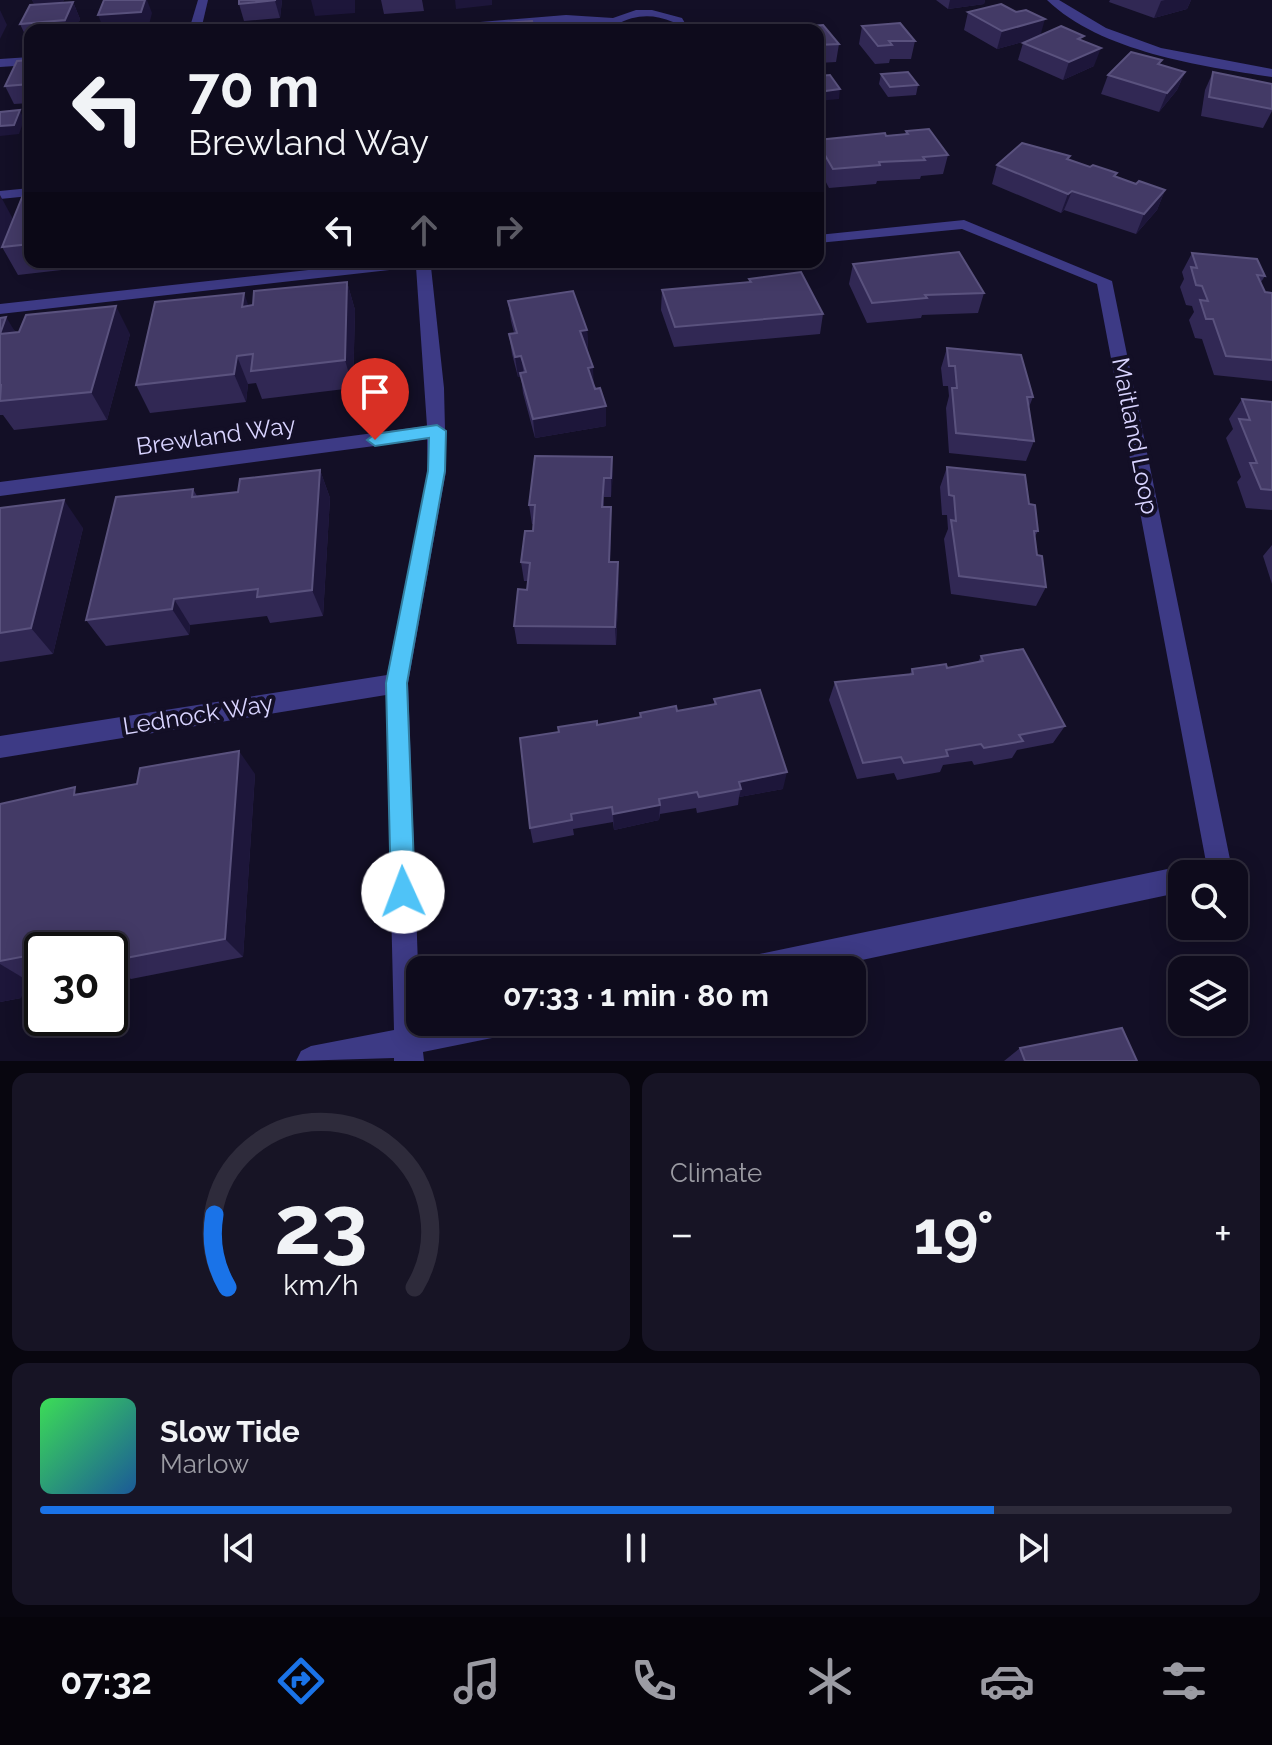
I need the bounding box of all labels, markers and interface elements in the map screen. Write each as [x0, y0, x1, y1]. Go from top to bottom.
text: 70 m [188, 54, 319, 120]
icon: left [56, 56, 160, 160]
text: Brewland Way [188, 121, 429, 163]
icon: left [318, 208, 362, 252]
icon: ahead [402, 208, 446, 252]
icon: right [486, 208, 530, 252]
street label: Maitland Loop [1106, 355, 1165, 517]
pin [341, 358, 409, 440]
icon: arrive [353, 370, 397, 414]
street label: Brewland Way [134, 410, 297, 461]
street label: Lednock Way [121, 688, 275, 741]
position arrow [361, 850, 445, 934]
map controls [1168, 860, 1248, 1036]
button: search [1168, 860, 1248, 940]
speed limit sign: 30 [24, 932, 128, 1036]
button: layers [1168, 956, 1248, 1036]
text: 07:33 · 1 min · 80 m [503, 978, 769, 1013]
text: Climate [670, 1158, 762, 1188]
text: 23 [274, 1176, 368, 1273]
text: 19° [914, 1198, 994, 1268]
text: − [670, 1208, 694, 1259]
text: + [1214, 1208, 1232, 1259]
text: km/h [283, 1268, 359, 1302]
text: Slow Tide [160, 1414, 300, 1449]
text: Marlow [160, 1449, 249, 1479]
icon: previous [217, 1526, 261, 1570]
icon: pause [614, 1526, 658, 1570]
icon: next [1011, 1526, 1055, 1570]
icon: directions [273, 1653, 329, 1709]
icon: music [449, 1653, 505, 1709]
icon: phone [626, 1653, 682, 1709]
icon: climate [802, 1653, 858, 1709]
icon: car [979, 1653, 1035, 1709]
icon: filters [1156, 1653, 1212, 1709]
text: 07:32 [60, 1660, 152, 1702]

